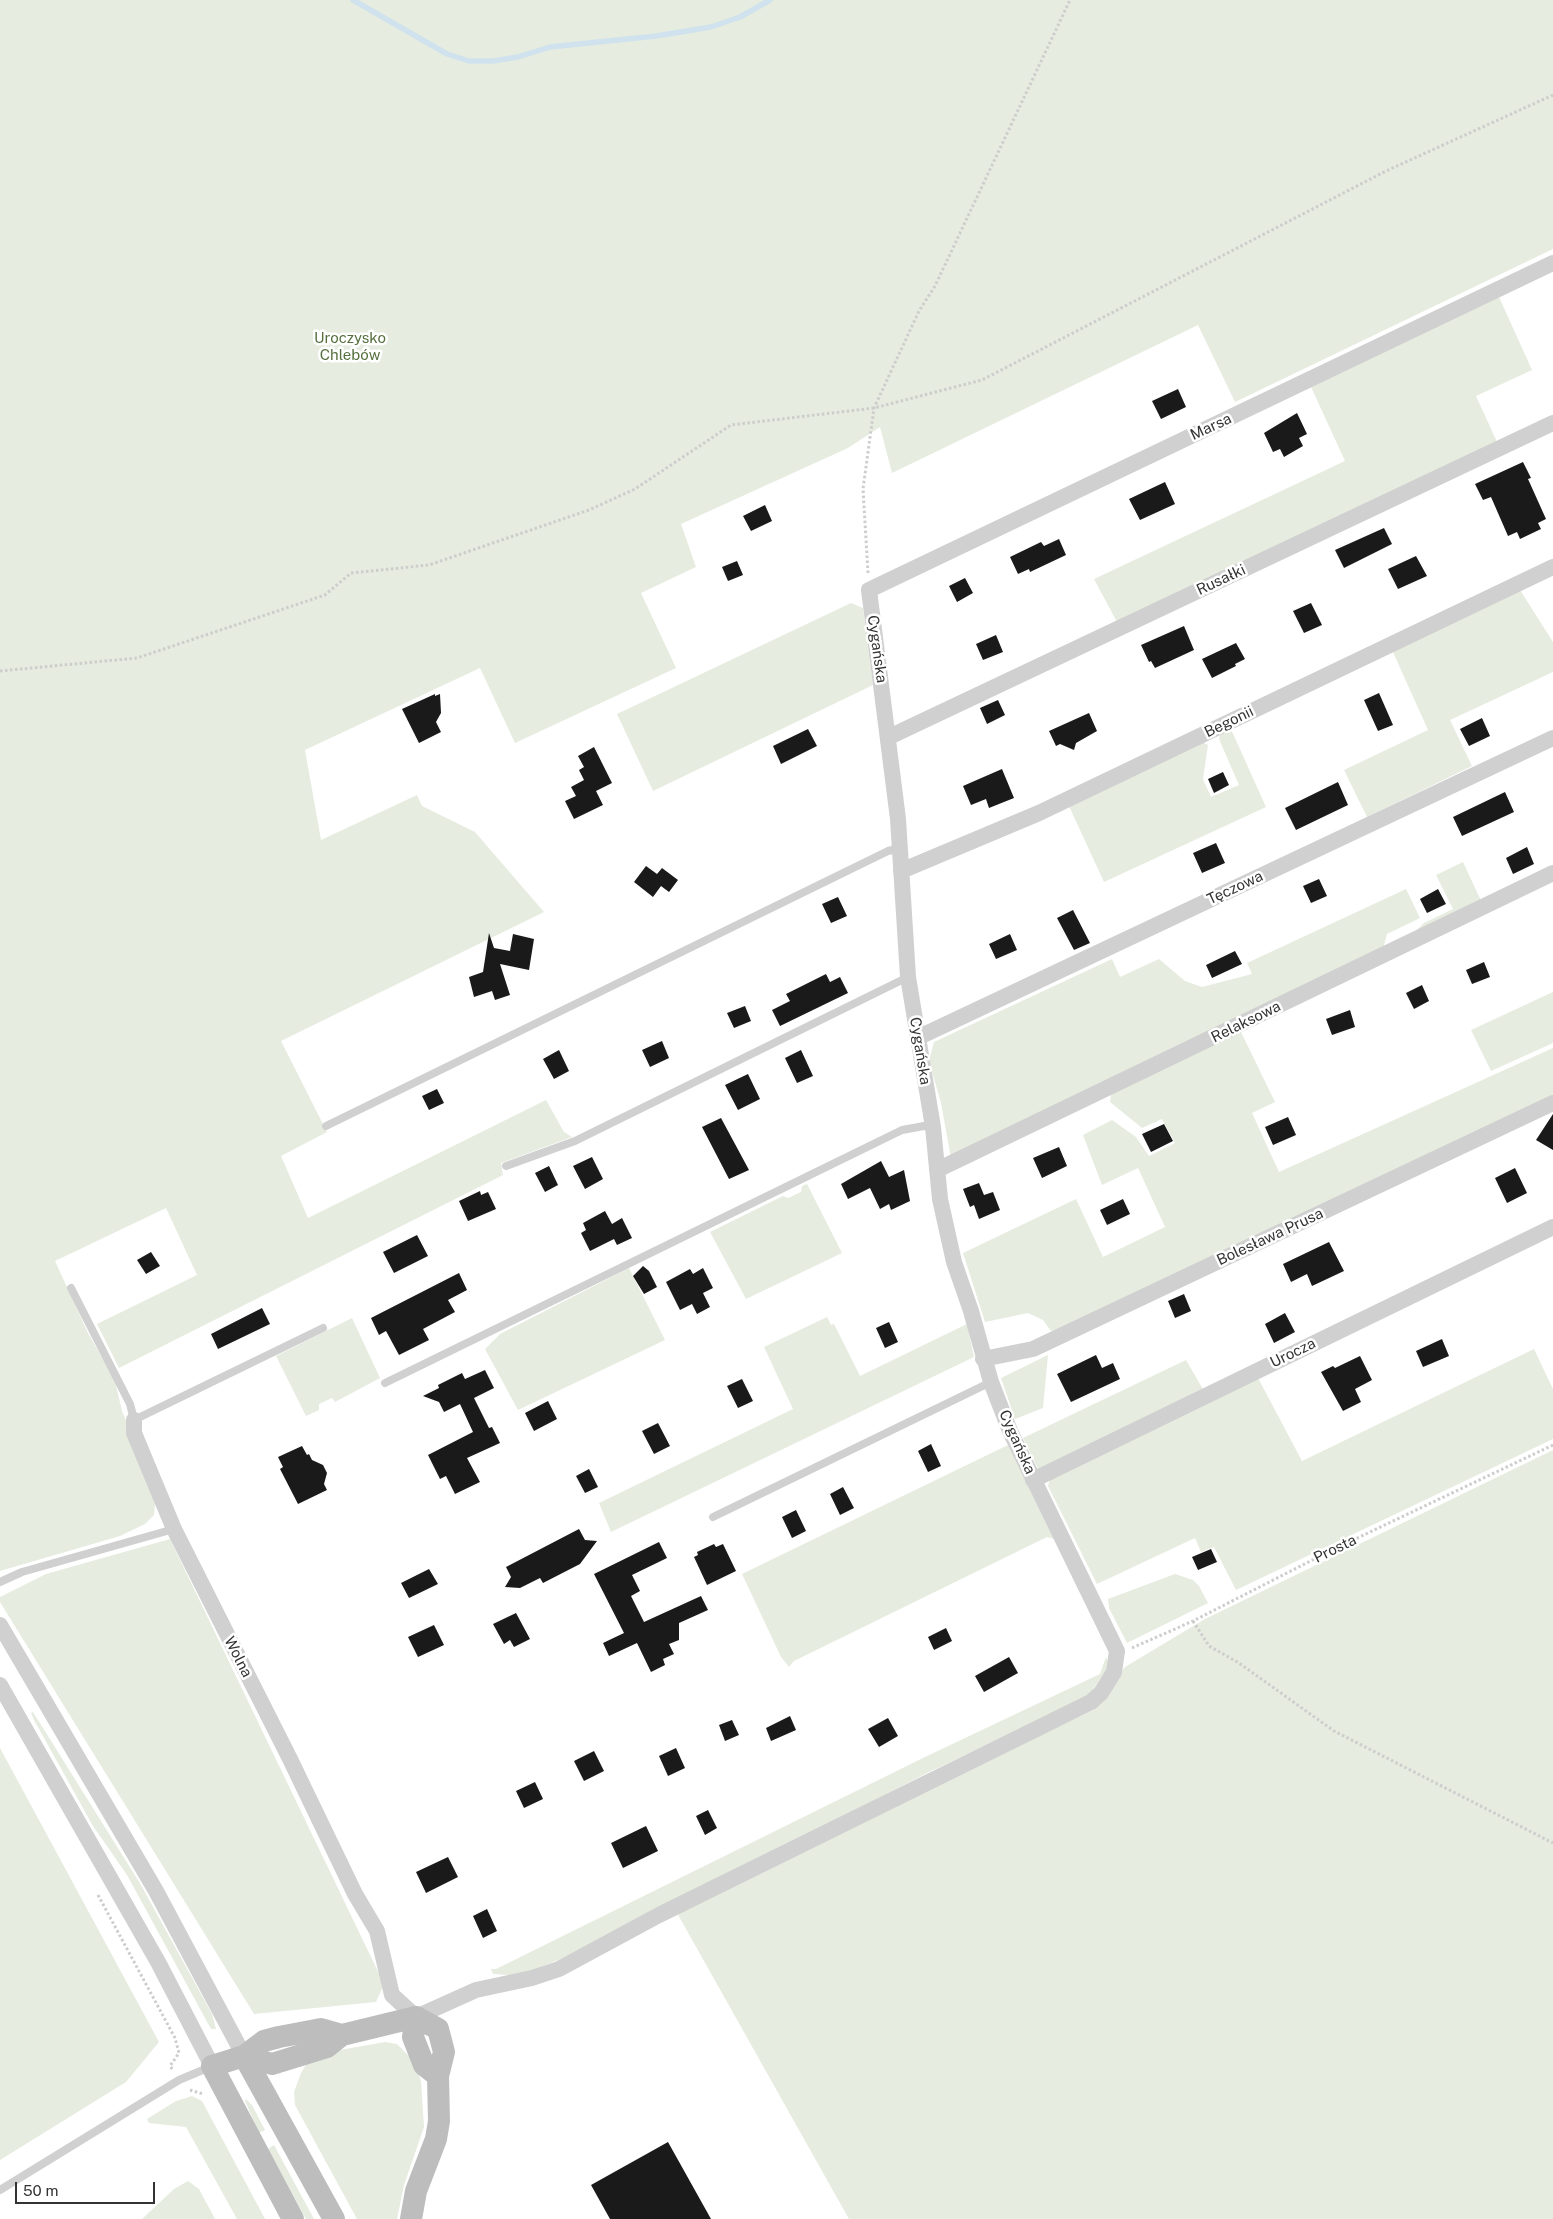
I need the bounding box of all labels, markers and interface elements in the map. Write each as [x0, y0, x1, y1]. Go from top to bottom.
park label: Uroczysko Chlebów [314, 329, 386, 364]
street label: Marsa [1188, 410, 1234, 444]
street label: Rusałki [1194, 561, 1248, 599]
street label: Cygańska [863, 614, 891, 684]
street label: Begonii [1202, 702, 1256, 742]
street label: Tęczowa [1204, 867, 1266, 909]
street label: Relaksowa [1208, 997, 1284, 1047]
street label: Cygańska [906, 1016, 934, 1086]
street label: Bolesława Prusa [1214, 1204, 1326, 1270]
street label: Urocza [1267, 1334, 1319, 1372]
street label: Cygańska [995, 1407, 1039, 1477]
street label: Prosta [1311, 1531, 1359, 1567]
street label: Wolna [220, 1634, 256, 1680]
scale bar [18, 2172, 158, 2204]
text: 50 m [23, 2182, 58, 2199]

